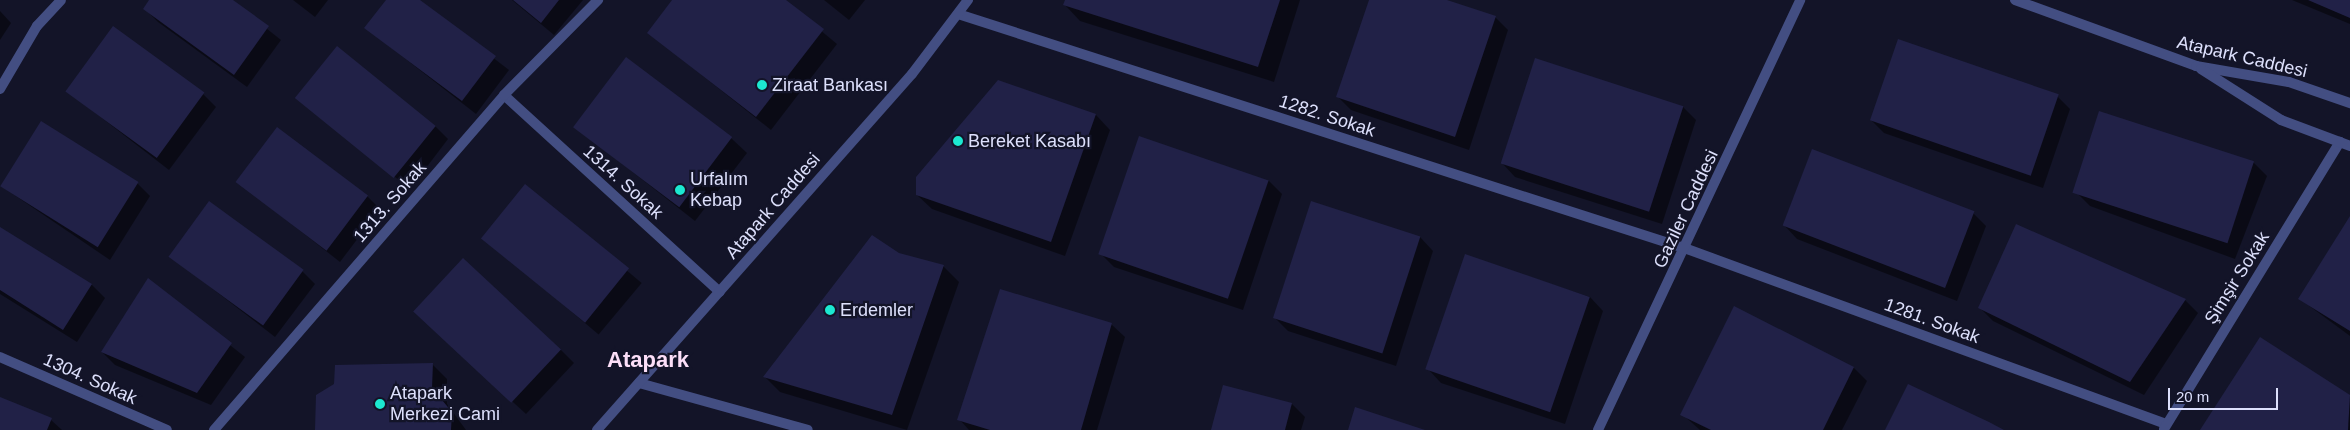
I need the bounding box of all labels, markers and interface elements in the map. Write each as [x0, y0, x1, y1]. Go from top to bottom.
street label: Atapark Caddesi [2175, 32, 2309, 82]
place label: Ziraat Bankası [772, 74, 888, 96]
marker: Ziraat Bankası [756, 79, 768, 91]
street label: 1282. Sokak [1276, 90, 1378, 142]
place label: Bereket Kasabı [968, 130, 1091, 152]
marker: Bereket Kasabı [952, 135, 964, 147]
street label: 1314. Sokak [579, 140, 667, 224]
street label: Gaziler Caddesi [1649, 146, 1723, 272]
street label: Atapark Caddesi [721, 149, 825, 263]
street label: 1313. Sokak [349, 157, 431, 247]
place label: Urfalım Kebap [690, 169, 748, 212]
marker: Urfalım Kebap [674, 184, 686, 196]
street label: Şimşir Sokak [2200, 228, 2274, 328]
street label: 1281. Sokak [1881, 294, 1983, 348]
place label: Erdemler [840, 299, 913, 321]
marker: Erdemler [824, 304, 836, 316]
district label: Atapark [607, 347, 689, 373]
street label: 1304. Sokak [40, 349, 140, 409]
scale bar [2170, 378, 2280, 410]
place label: Atapark Merkezi Cami [390, 383, 500, 426]
text: 20 m [2176, 388, 2209, 405]
marker: Atapark Merkezi Cami [374, 398, 386, 410]

